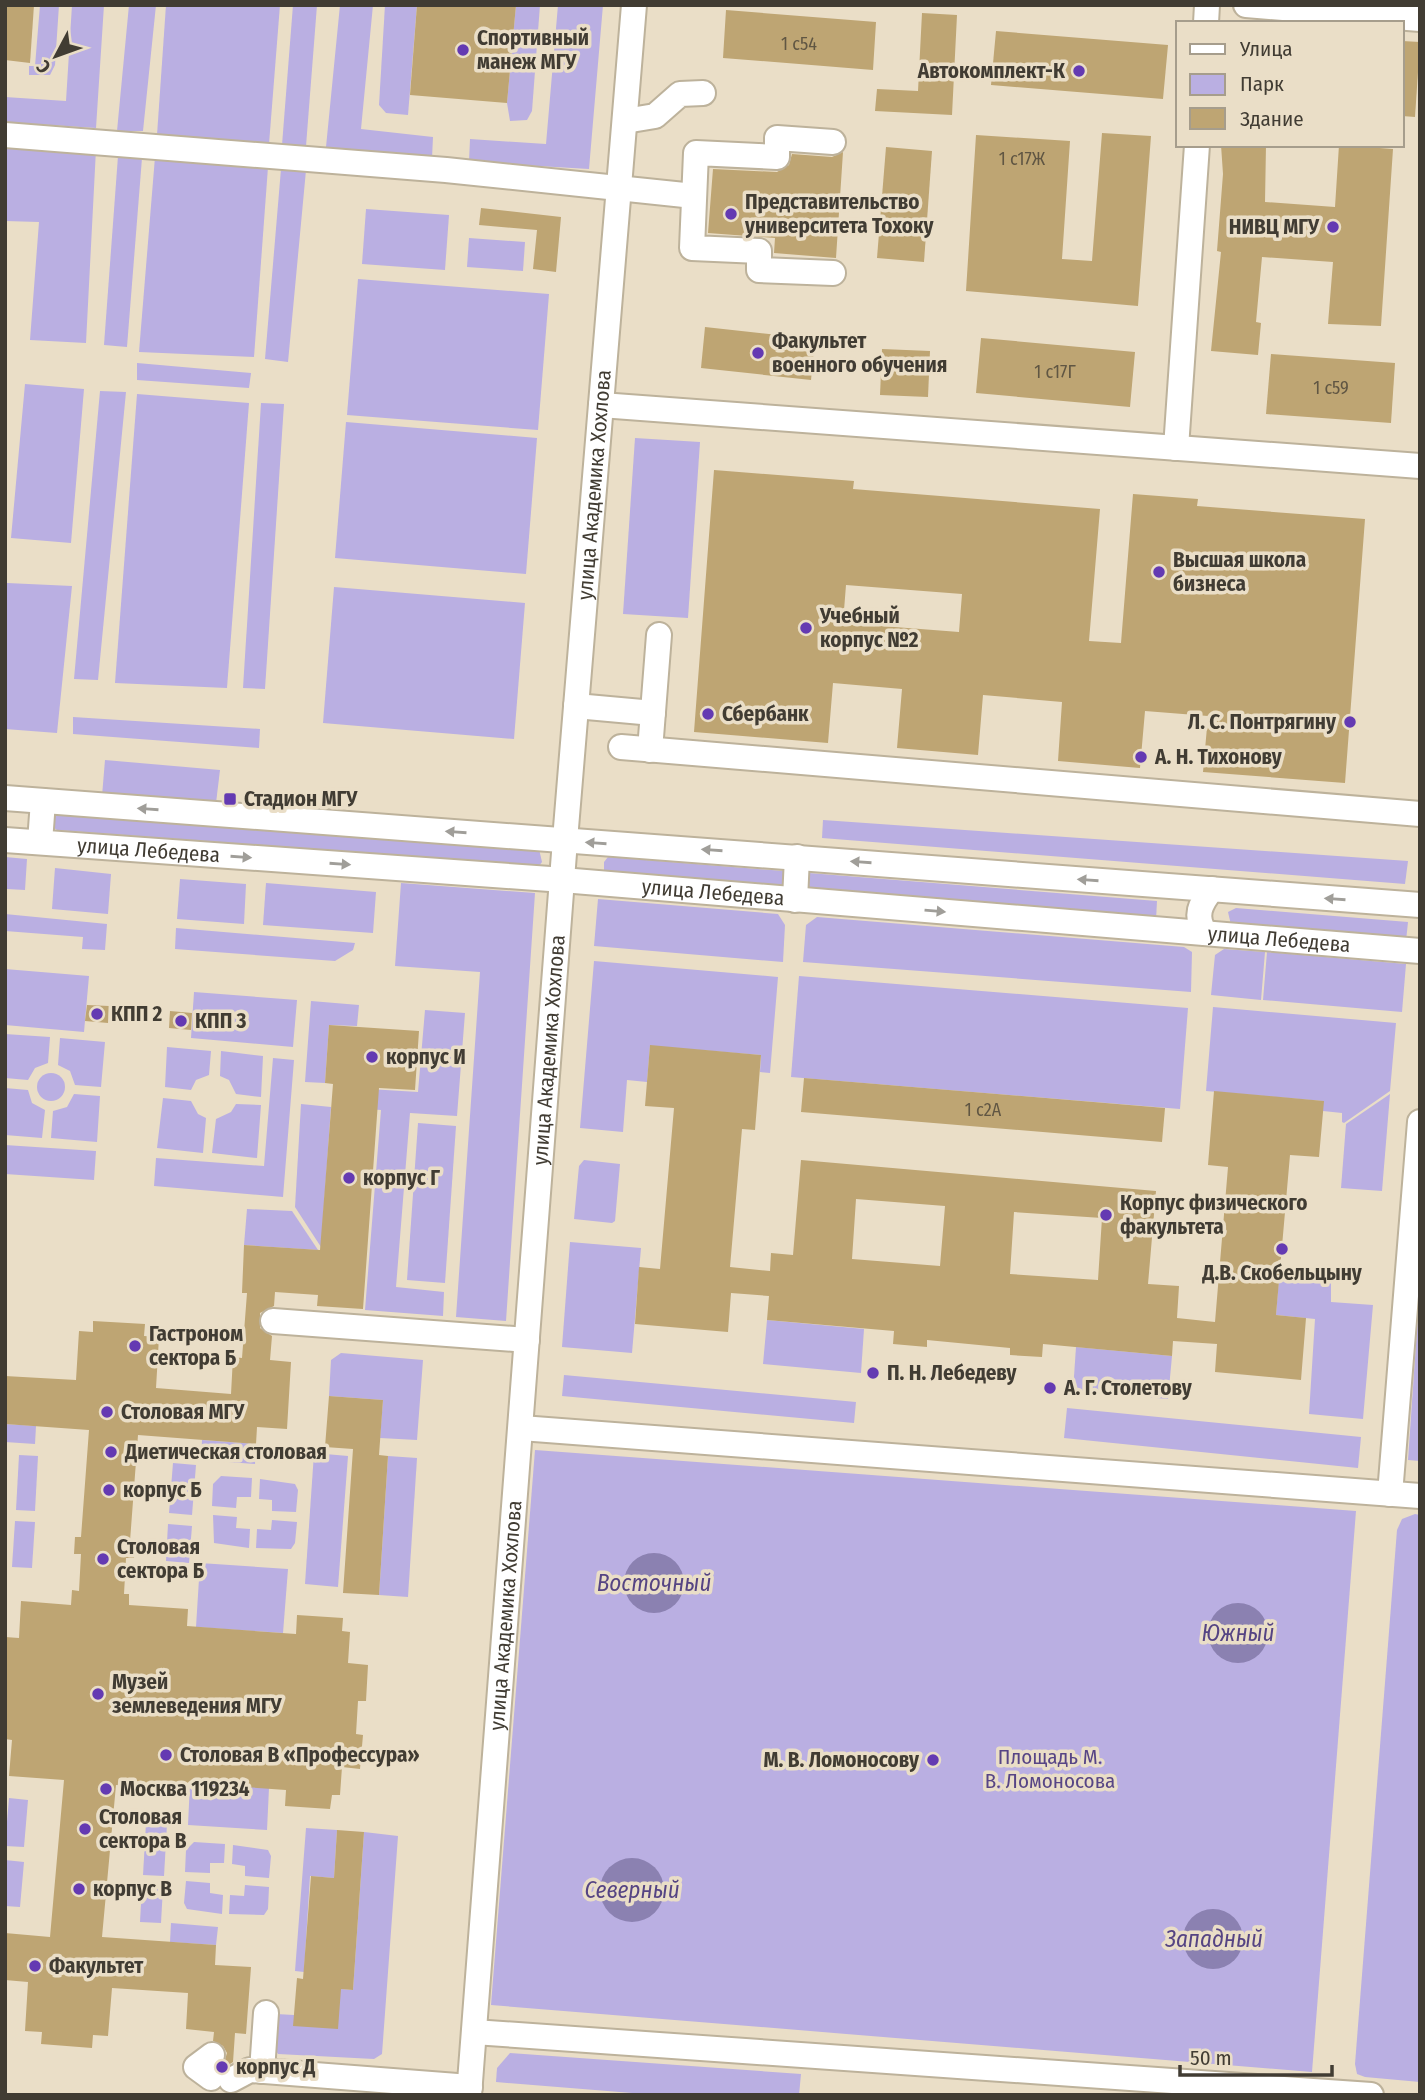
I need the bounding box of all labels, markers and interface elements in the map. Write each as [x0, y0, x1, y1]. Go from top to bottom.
north arrow [21, 21, 91, 91]
legend [1176, 21, 1404, 147]
place label: Спортивный манеж МГУ [477, 25, 589, 75]
house number: 1 с54 [781, 33, 817, 55]
text: Улица [1239, 36, 1293, 62]
marker: Спортивный манеж МГУ [455, 42, 471, 58]
text: С [32, 55, 55, 78]
place label: Автокомплект-К [917, 58, 1066, 84]
marker: Автокомплект-К [1071, 63, 1087, 79]
text: Парк [1240, 71, 1284, 97]
text: Здание [1240, 106, 1304, 132]
house number: 1 с17Ж [999, 148, 1046, 170]
place label: Представительство университета Тохоку [744, 189, 934, 239]
marker: Представительство университета Тохоку [723, 206, 739, 222]
place label: НИВЦ МГУ [1229, 214, 1320, 240]
marker: НИВЦ МГУ [1325, 219, 1341, 235]
place label: Факультет военного обучения [772, 328, 947, 378]
marker: Факультет военного обучения [750, 345, 766, 361]
house number: 1 с17Г [1034, 361, 1076, 383]
street label: улица Академика Хохлова [572, 369, 617, 601]
house number: 1 с59 [1313, 377, 1349, 399]
place label: Высшая школа бизнеса [1173, 547, 1306, 597]
marker: Высшая школа бизнеса [1151, 564, 1167, 580]
place label: Учебный корпус №2 [819, 603, 919, 653]
marker: Учебный корпус №2 [798, 620, 814, 636]
place label: Сбербанк [722, 701, 809, 727]
marker: Сбербанк [700, 706, 716, 722]
place label: Л. С. Понтрягину [1188, 709, 1337, 735]
marker: Л. С. Понтрягину [1342, 714, 1358, 730]
place label: А. Н. Тихонову [1154, 744, 1283, 770]
marker: А. Н. Тихонову [1133, 749, 1149, 765]
place label: Стадион МГУ [244, 786, 358, 812]
marker: Стадион МГУ [222, 791, 238, 807]
one-way arrow [137, 803, 159, 814]
one-way arrow [445, 826, 467, 837]
street label: улица Лебедева [76, 832, 221, 868]
one-way arrow [585, 837, 607, 848]
one-way arrow [700, 844, 722, 855]
one-way arrow [231, 852, 253, 863]
one-way arrow [850, 856, 872, 867]
one-way arrow [329, 859, 351, 870]
street label: улица Лебедева [641, 874, 785, 911]
one-way arrow [1077, 874, 1099, 885]
one-way arrow [1324, 893, 1346, 904]
one-way arrow [925, 906, 947, 917]
street label: улица Лебедева [1207, 920, 1351, 958]
street label: улица Академика Хохлова [527, 934, 571, 1166]
place label: КПП 2 [111, 1001, 163, 1027]
marker: КПП 2 [89, 1006, 105, 1022]
place label: КПП 3 [195, 1008, 247, 1034]
marker: КПП 3 [173, 1013, 189, 1029]
place label: корпус И [386, 1044, 466, 1070]
marker: корпус И [364, 1049, 380, 1065]
house number: 1 с2А [965, 1099, 1002, 1121]
place label: корпус Г [363, 1165, 440, 1191]
marker: корпус Г [341, 1170, 357, 1186]
place label: Корпус физического факультета [1120, 1190, 1307, 1240]
marker: Корпус физического факультета [1098, 1207, 1114, 1223]
marker: Д.В. Скобельцыну [1274, 1241, 1290, 1257]
place label: Д.В. Скобельцыну [1201, 1260, 1363, 1286]
place label: Гастроном сектора Б [149, 1321, 243, 1371]
marker: Гастроном сектора Б [127, 1338, 143, 1354]
place label: П. Н. Лебедеву [887, 1360, 1018, 1386]
marker: П. Н. Лебедеву [865, 1365, 881, 1381]
place label: А. Г. Столетову [1063, 1375, 1193, 1401]
marker: А. Г. Столетову [1042, 1380, 1058, 1396]
place label: Столовая МГУ [121, 1399, 245, 1425]
marker: Столовая МГУ [99, 1404, 115, 1420]
place label: Диетическая столовая [124, 1439, 327, 1465]
marker: Диетическая столовая [103, 1444, 119, 1460]
place label: корпус Б [123, 1477, 202, 1503]
marker: корпус Б [101, 1482, 117, 1498]
street label: улица Академика Хохлова [484, 1499, 527, 1731]
place label: Столовая сектора Б [117, 1534, 205, 1584]
marker: Столовая сектора Б [95, 1551, 111, 1567]
water label: Восточный [597, 1569, 711, 1597]
water label: Южный [1201, 1619, 1275, 1647]
place label: Музей землеведения МГУ [112, 1669, 283, 1719]
marker: Музей землеведения МГУ [90, 1686, 106, 1702]
place label: Столовая В «Профессура» [180, 1742, 420, 1768]
park label: Площадь М. В. Ломоносова [985, 1744, 1115, 1794]
marker: Столовая В «Профессура» [158, 1747, 174, 1763]
place label: М. В. Ломоносову [763, 1747, 920, 1773]
marker: М. В. Ломоносову [925, 1752, 941, 1768]
place label: Москва 119234 [120, 1776, 250, 1802]
marker: Москва 119234 [98, 1781, 114, 1797]
place label: Столовая сектора В [99, 1804, 187, 1854]
marker: Столовая сектора В [77, 1821, 93, 1837]
place label: корпус В [93, 1876, 172, 1902]
water label: Северный [584, 1876, 680, 1904]
marker: корпус В [71, 1881, 87, 1897]
water label: Западный [1164, 1925, 1263, 1953]
place label: Факультет [49, 1953, 144, 1979]
marker: Факультет [27, 1958, 43, 1974]
scale bar [1180, 2034, 1332, 2078]
text: 50 m [1190, 2045, 1232, 2071]
place label: корпус Д [236, 2054, 316, 2080]
marker: корпус Д [214, 2059, 230, 2075]

